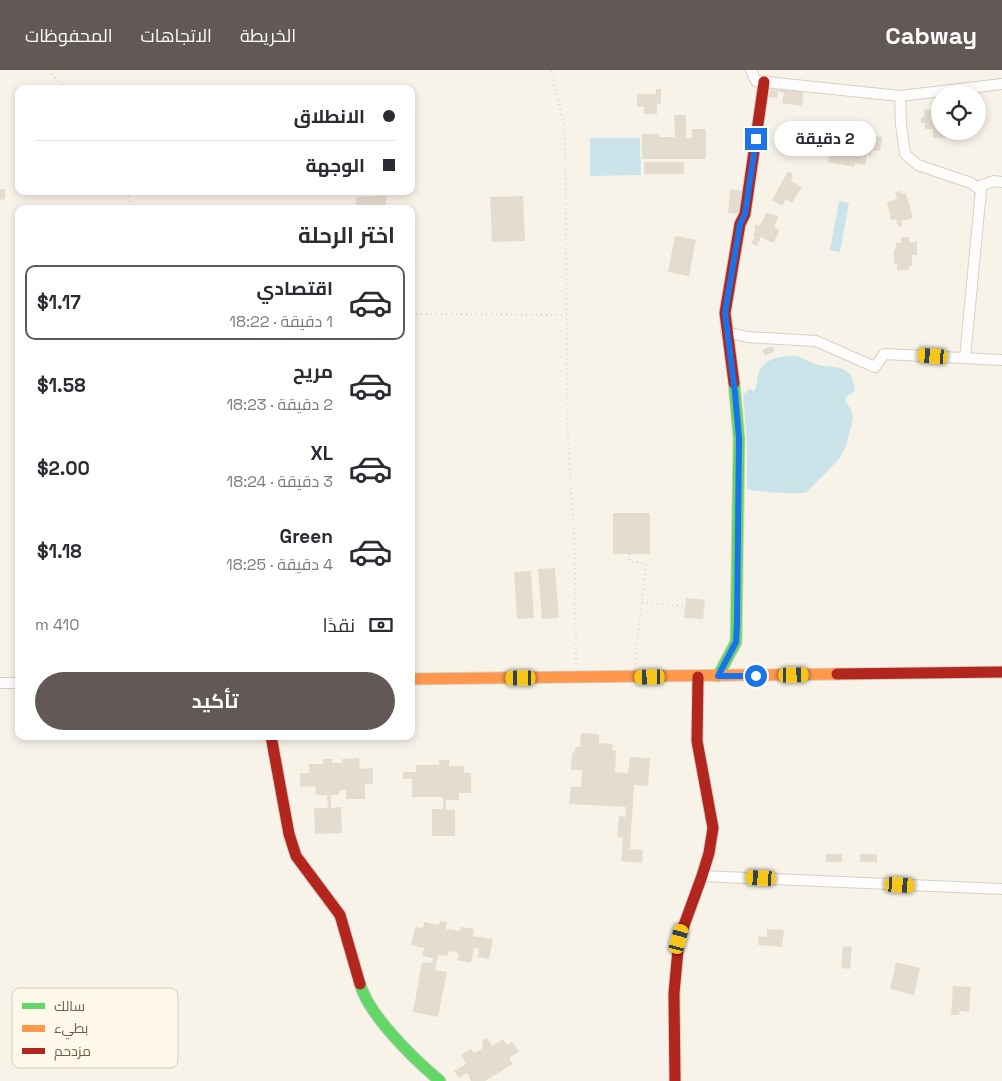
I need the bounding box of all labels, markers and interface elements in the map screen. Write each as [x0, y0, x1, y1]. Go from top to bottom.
text: Cabway [885, 20, 977, 51]
text: المحفوظات [25, 24, 113, 47]
text: الاتجاهات [141, 24, 212, 47]
text: الخريطة [240, 24, 296, 47]
map controls [931, 85, 986, 140]
button: locate [931, 85, 986, 140]
text: الانطلاق [294, 104, 365, 129]
callout: 2 دقيقة [774, 122, 876, 156]
route end [745, 128, 767, 150]
text: 2 دقيقة [796, 128, 854, 149]
text: الوجهة [305, 153, 365, 178]
text: اختر الرحلة [298, 221, 395, 249]
text: اقتصادي [257, 276, 333, 301]
icon: car [348, 280, 393, 325]
text: $1.17 [37, 290, 81, 315]
text: 1 دقيقة · 18:22 [229, 311, 333, 332]
car [917, 347, 948, 365]
text: مريح [293, 359, 333, 384]
icon: car [348, 363, 393, 408]
text: $1.58 [37, 373, 86, 398]
text: 2 دقيقة · 18:23 [226, 394, 333, 415]
text: XL [310, 441, 333, 466]
icon: car [348, 446, 393, 491]
text: $2.00 [37, 456, 90, 481]
text: 3 دقيقة · 18:24 [226, 471, 333, 492]
text: Green [280, 524, 333, 549]
icon: car [348, 529, 393, 574]
text: $1.18 [37, 539, 82, 564]
text: 4 دقيقة · 18:25 [226, 554, 333, 575]
icon: cash [367, 611, 395, 639]
text: نقدًا [323, 613, 355, 638]
text: 410 m [35, 614, 79, 635]
route start [745, 665, 767, 687]
car [778, 667, 809, 683]
car [634, 669, 665, 685]
car [506, 671, 536, 686]
button: تأكيد [35, 672, 395, 730]
car [745, 870, 776, 886]
car [884, 877, 915, 893]
car [667, 923, 690, 955]
legend [12, 988, 178, 1068]
text: سالك [54, 997, 85, 1015]
text: بطيء [54, 1019, 88, 1040]
text: مزدحم [54, 1042, 91, 1061]

